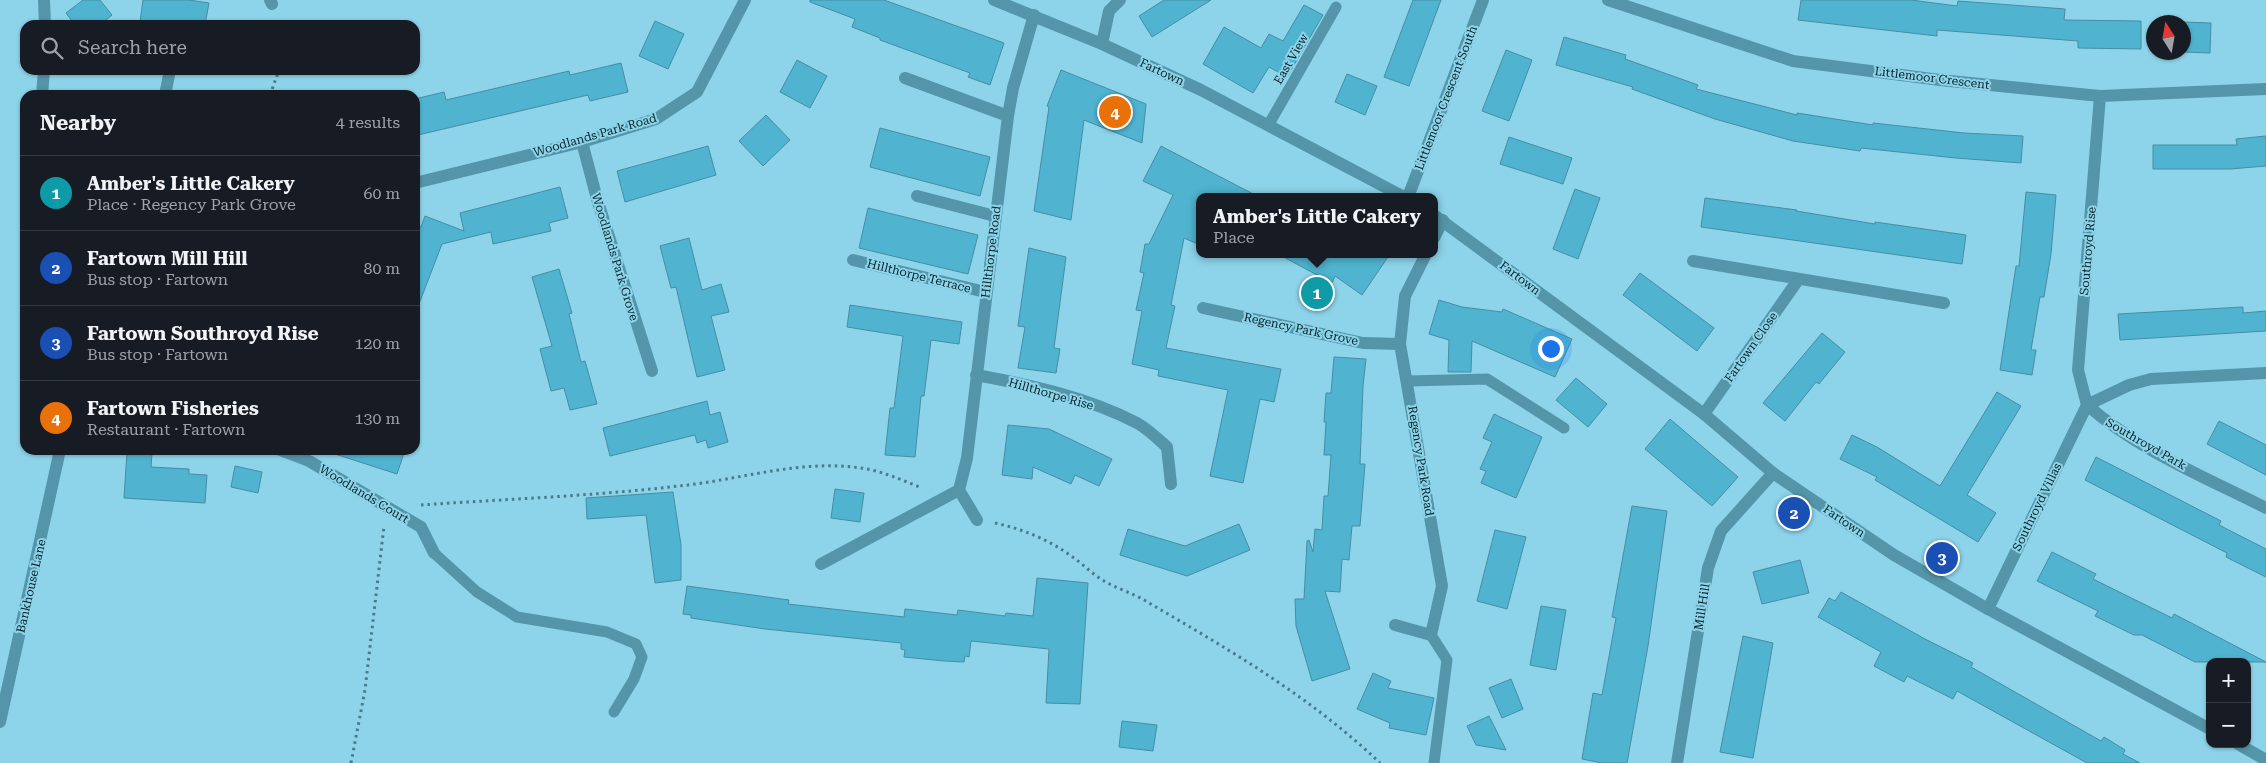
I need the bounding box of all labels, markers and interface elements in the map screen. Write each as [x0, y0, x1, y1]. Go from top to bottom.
north arrow [2146, 15, 2191, 60]
search box [20, 20, 420, 75]
street label: Littlemoor Crescent South [1412, 24, 1480, 172]
street label: East View [1271, 31, 1311, 87]
icon: search [38, 34, 66, 62]
text: Search here [78, 36, 187, 59]
street label: Fartown [1138, 56, 1187, 88]
street label: Littlemoor Crescent [1874, 64, 1991, 92]
pin: 4 [1099, 93, 1131, 131]
text: Nearby [40, 111, 116, 135]
street label: Woodlands Park Road [532, 111, 658, 159]
text: 4 results [336, 113, 400, 132]
text: Amber's Little Cakery [87, 172, 295, 195]
text: 1 [52, 184, 60, 203]
text: 60 m [363, 184, 400, 203]
street label: Woodlands Park Grove [589, 192, 641, 323]
popup [1196, 193, 1438, 258]
text: Place · Regency Park Grove [87, 195, 296, 214]
street label: Hillthorpe Road [978, 205, 1004, 299]
text: Amber's Little Cakery [1213, 205, 1421, 228]
street label: Southroyd Rise [2077, 206, 2099, 296]
text: Place [1213, 228, 1254, 247]
text: Fartown Mill Hill [87, 247, 247, 270]
street label: Hillthorpe Terrace [866, 256, 973, 296]
street label: Fartown [1497, 258, 1543, 298]
text: 2 [52, 259, 60, 278]
text: 80 m [363, 259, 400, 278]
text: Bus stop · Fartown [87, 270, 228, 289]
pin: 1 [1301, 274, 1333, 312]
street label: Fartown Close [1722, 309, 1781, 385]
street label: Regency Park Grove [1243, 310, 1360, 348]
text: Fartown Southroyd Rise [87, 322, 319, 345]
text: 3 [52, 334, 60, 353]
text: 120 m [354, 334, 400, 353]
your location [1538, 336, 1564, 362]
text: Bus stop · Fartown [87, 345, 228, 364]
street label: Hillthorpe Rise [1007, 375, 1095, 413]
text: Fartown Fisheries [87, 397, 259, 420]
street label: Regency Park Road [1405, 405, 1437, 517]
text: 4 [52, 409, 60, 428]
text: 130 m [354, 409, 400, 428]
street label: Southroyd Park [2103, 415, 2189, 473]
text: Restaurant · Fartown [87, 420, 245, 439]
street label: Southroyd Villas [2010, 460, 2064, 553]
street label: Woodlands Court [317, 462, 412, 526]
pin: 2 [1778, 494, 1810, 532]
street label: Fartown [1820, 502, 1868, 540]
street label: Bankhouse Lane [13, 537, 49, 634]
pin: 3 [1926, 539, 1958, 577]
street label: Mill Hill [1691, 582, 1713, 631]
map controls [2206, 658, 2251, 748]
button: + [2206, 658, 2251, 703]
button: − [2206, 703, 2251, 748]

